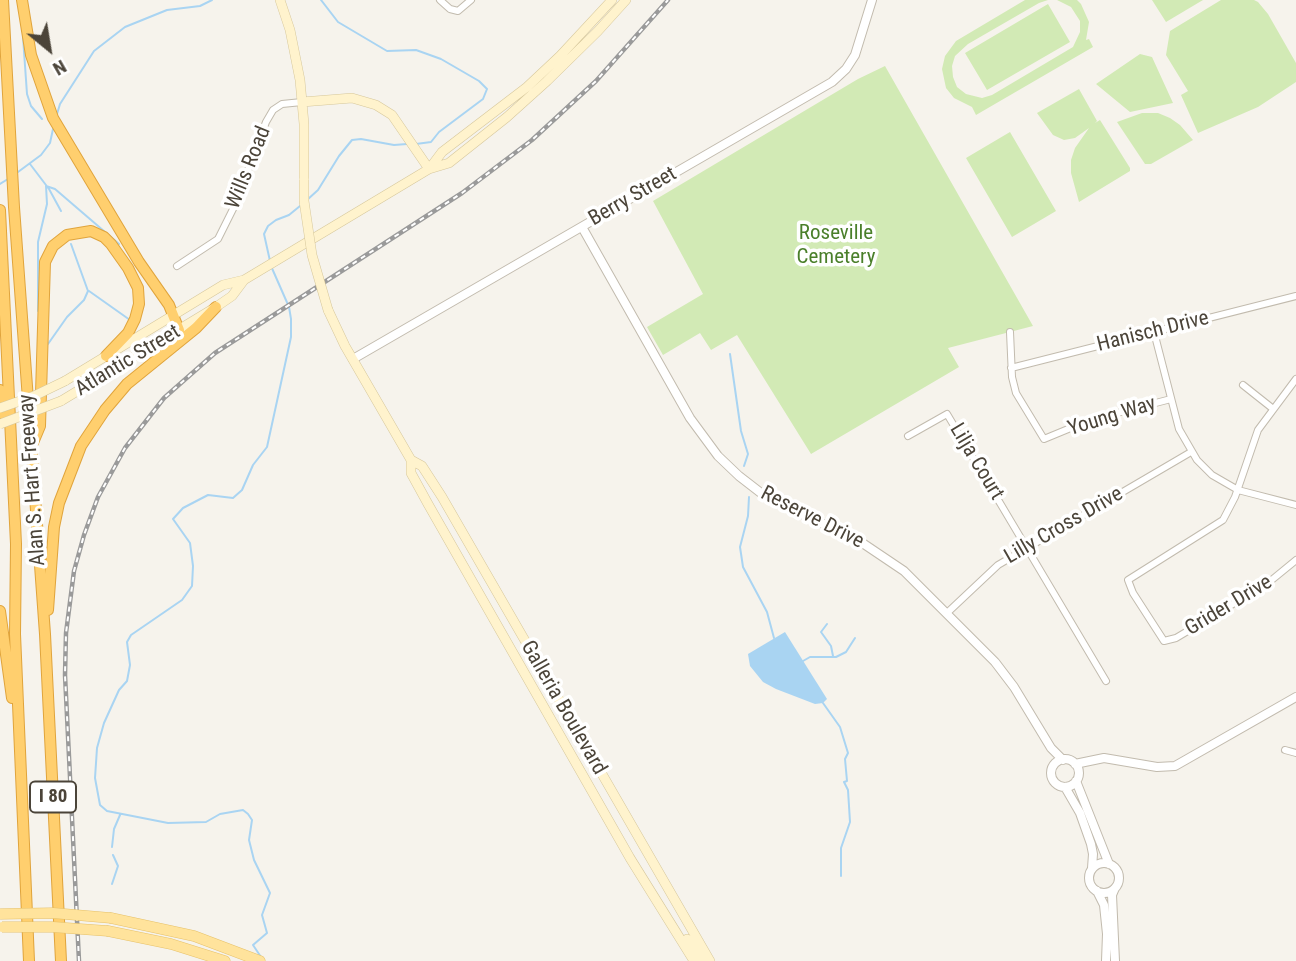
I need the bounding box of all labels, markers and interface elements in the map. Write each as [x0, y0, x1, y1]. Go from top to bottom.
north arrow [14, 14, 84, 84]
text: N [49, 55, 71, 80]
street label: Wills Road [221, 123, 277, 213]
street label: Berry Street [585, 162, 681, 232]
park label: Roseville Cemetery [797, 221, 875, 271]
street label: Hanisch Drive [1095, 306, 1211, 358]
street label: Atlantic Street [71, 320, 185, 402]
street label: Young Way [1065, 392, 1159, 442]
street label: Alan S. Hart Freeway [14, 393, 52, 567]
street label: Lilja Court [943, 419, 1009, 505]
street label: Reserve Drive [756, 481, 868, 555]
street label: Lilly Cross Drive [1000, 482, 1128, 570]
street label: Grider Drive [1181, 570, 1277, 642]
street label: Galleria Boulevard [515, 637, 611, 779]
road number: I 80 [30, 782, 76, 812]

